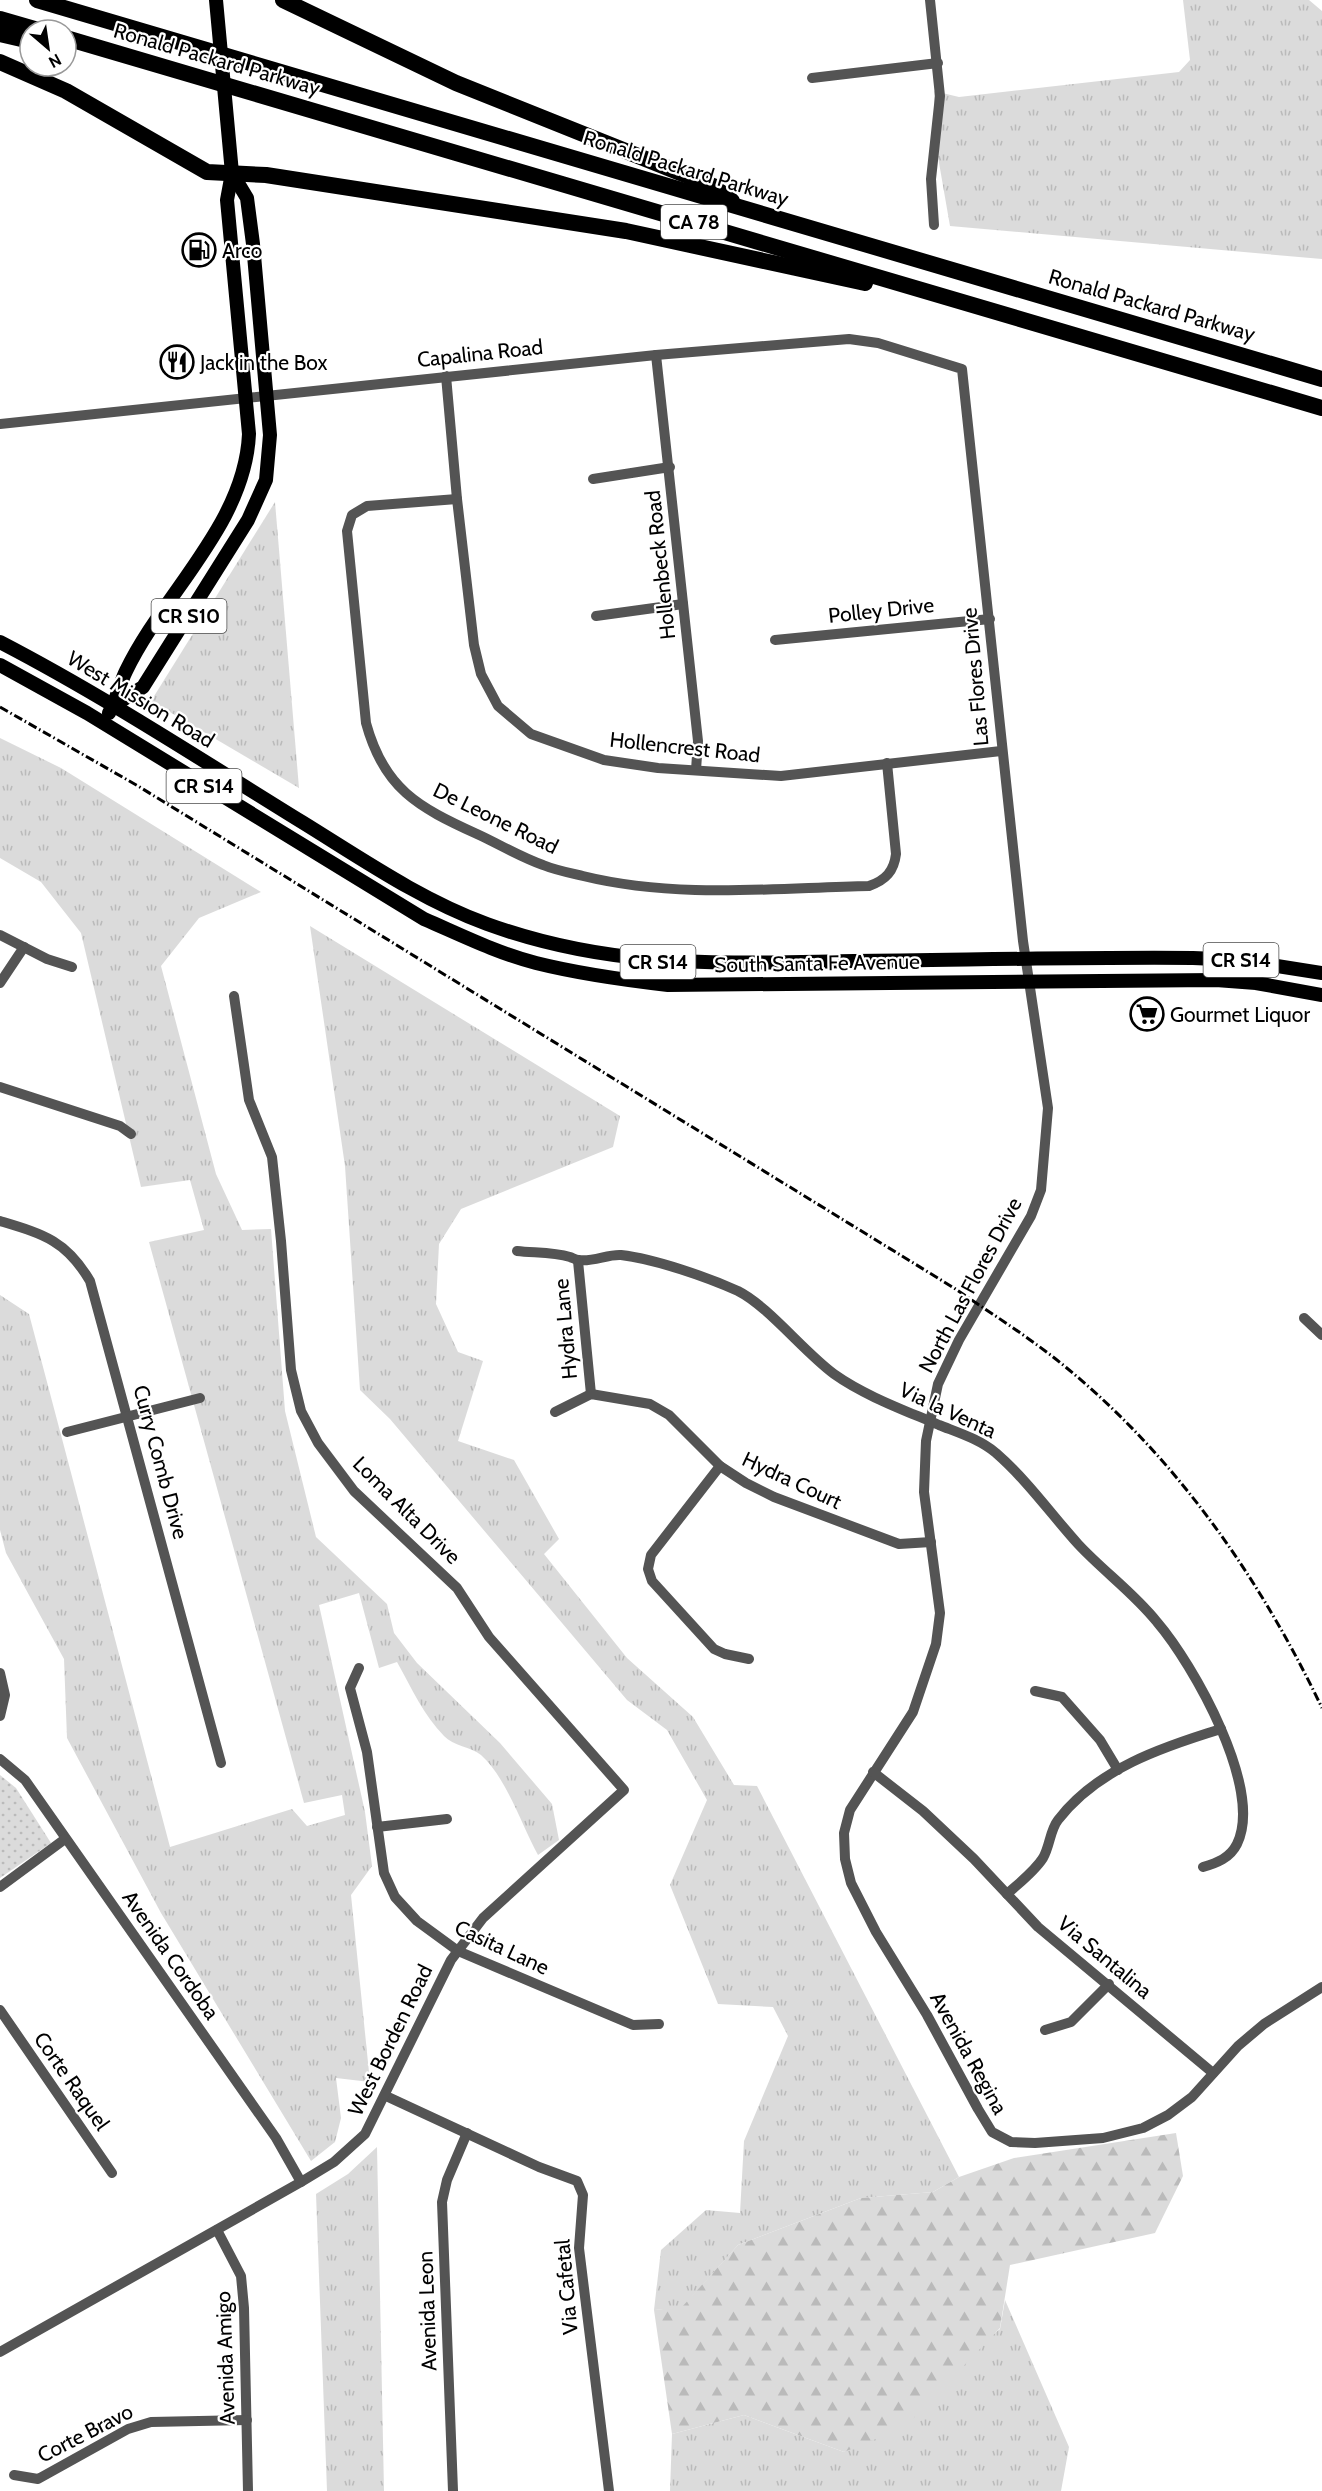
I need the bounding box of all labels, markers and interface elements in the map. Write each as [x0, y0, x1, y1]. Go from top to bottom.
north arrow [18, 18, 78, 78]
street label: Ronald Packard Parkway [111, 18, 323, 101]
text: N [45, 50, 65, 72]
street label: Ronald Packard Parkway [580, 125, 792, 211]
road number: CA 78 [661, 205, 727, 239]
fuel station icon: Arco [181, 232, 217, 268]
place label: Arco [222, 238, 262, 263]
street label: Ronald Packard Parkway [1046, 264, 1258, 347]
street label: Capalina Road [416, 334, 544, 372]
restaurant icon: Jack in the Box [159, 344, 195, 380]
place label: Jack in the Box [199, 350, 327, 375]
street label: Hollenbeck Road [640, 489, 680, 641]
street label: Polley Drive [827, 592, 935, 628]
road number: CR S10 [152, 599, 226, 633]
street label: Las Flores Drive [956, 606, 994, 747]
street label: West Mission Road [63, 645, 219, 753]
street label: Hollencrest Road [609, 727, 761, 767]
road number: CR S14 [166, 769, 242, 803]
street label: De Leone Road [429, 777, 563, 859]
road number: CR S14 [1204, 943, 1278, 977]
road number: CR S14 [620, 945, 696, 979]
street label: South Santa Fe Avenue [714, 949, 920, 977]
supermarket icon: Gourmet Liquor [1129, 996, 1165, 1032]
place label: Gourmet Liquor [1170, 1002, 1310, 1027]
street label: North Las Flores Drive [913, 1193, 1027, 1377]
street label: Hydra Lane [548, 1277, 582, 1380]
street label: Via la Venta [896, 1377, 1000, 1443]
street label: Curry Comb Drive [128, 1382, 194, 1542]
street label: Hydra Court [738, 1446, 846, 1514]
street label: Loma Alta Drive [348, 1451, 466, 1569]
street label: Avenida Cordoba [117, 1886, 225, 2024]
street label: Via Santalina [1053, 1910, 1157, 2004]
street label: Casita Lane [451, 1914, 553, 1980]
street label: West Borden Road [343, 1960, 437, 2120]
street label: Avenida Regina [925, 1988, 1013, 2118]
street label: Corte Raquel [29, 2027, 115, 2135]
street label: Via Cafetal [549, 2238, 583, 2336]
street label: Avenida Leon [412, 2251, 442, 2371]
street label: Avenida Amigo [210, 2291, 240, 2425]
street label: Corte Bravo [33, 2398, 137, 2468]

